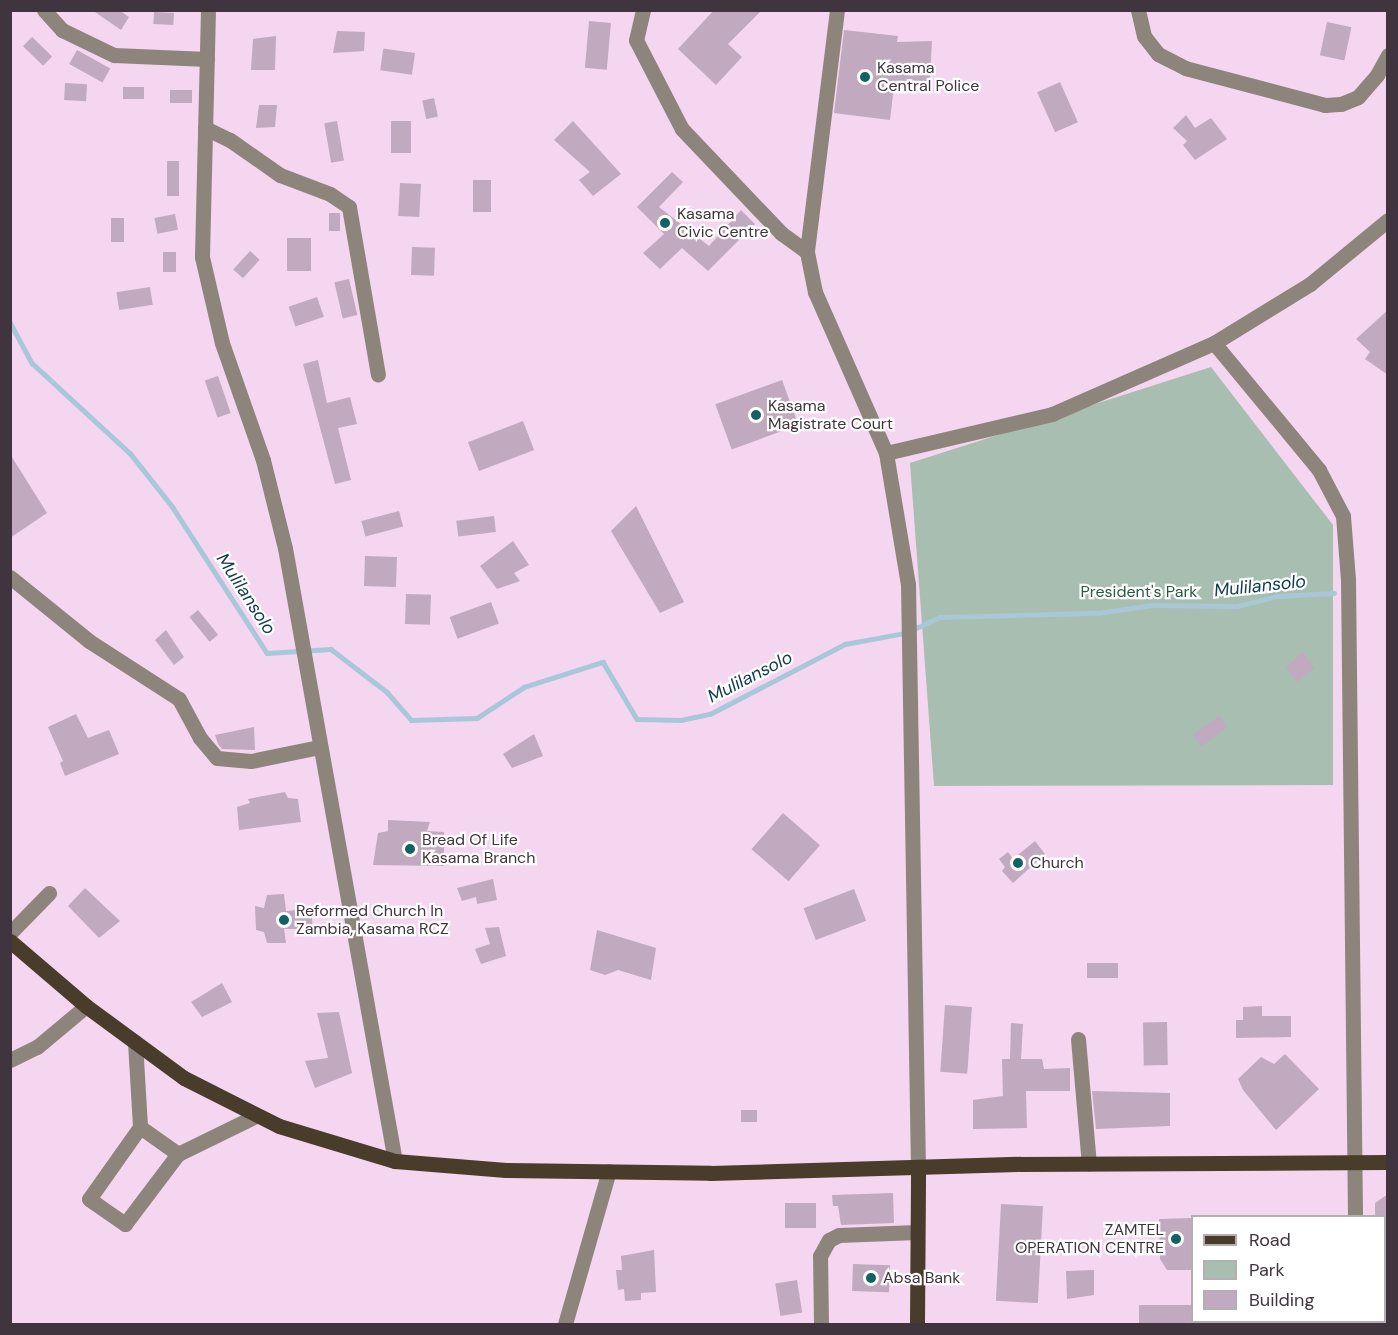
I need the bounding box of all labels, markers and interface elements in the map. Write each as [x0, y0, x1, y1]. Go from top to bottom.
place label: Kasama Central Police [877, 58, 979, 96]
marker: Kasama Central Police [858, 70, 872, 84]
place label: Kasama Civic Centre [677, 204, 769, 242]
marker: Kasama Civic Centre [658, 216, 672, 230]
place label: Kasama Magistrate Court [768, 396, 893, 434]
marker: Kasama Magistrate Court [749, 408, 763, 422]
water label: Mulilansolo [212, 549, 280, 639]
water label: Mulilansolo [1213, 570, 1307, 602]
park label: President's Park [1081, 582, 1197, 602]
water label: Mulilansolo [704, 646, 796, 708]
place label: Bread Of Life Kasama Branch [422, 830, 535, 868]
marker: Bread Of Life Kasama Branch [403, 842, 417, 856]
place label: Church [1030, 853, 1084, 873]
marker: Church [1011, 856, 1025, 870]
place label: Reformed Church In Zambia, Kasama RCZ [296, 901, 449, 939]
marker: Reformed Church In Zambia, Kasama RCZ [277, 913, 291, 927]
legend [1191, 1215, 1386, 1323]
place label: ZAMTEL OPERATION CENTRE [1015, 1220, 1164, 1258]
text: Road [1249, 1228, 1291, 1252]
marker: ZAMTEL OPERATION CENTRE [1169, 1232, 1183, 1246]
text: Park [1249, 1258, 1285, 1282]
place label: Absa Bank [883, 1268, 960, 1288]
marker: Absa Bank [864, 1271, 878, 1285]
text: Building [1249, 1288, 1314, 1312]

